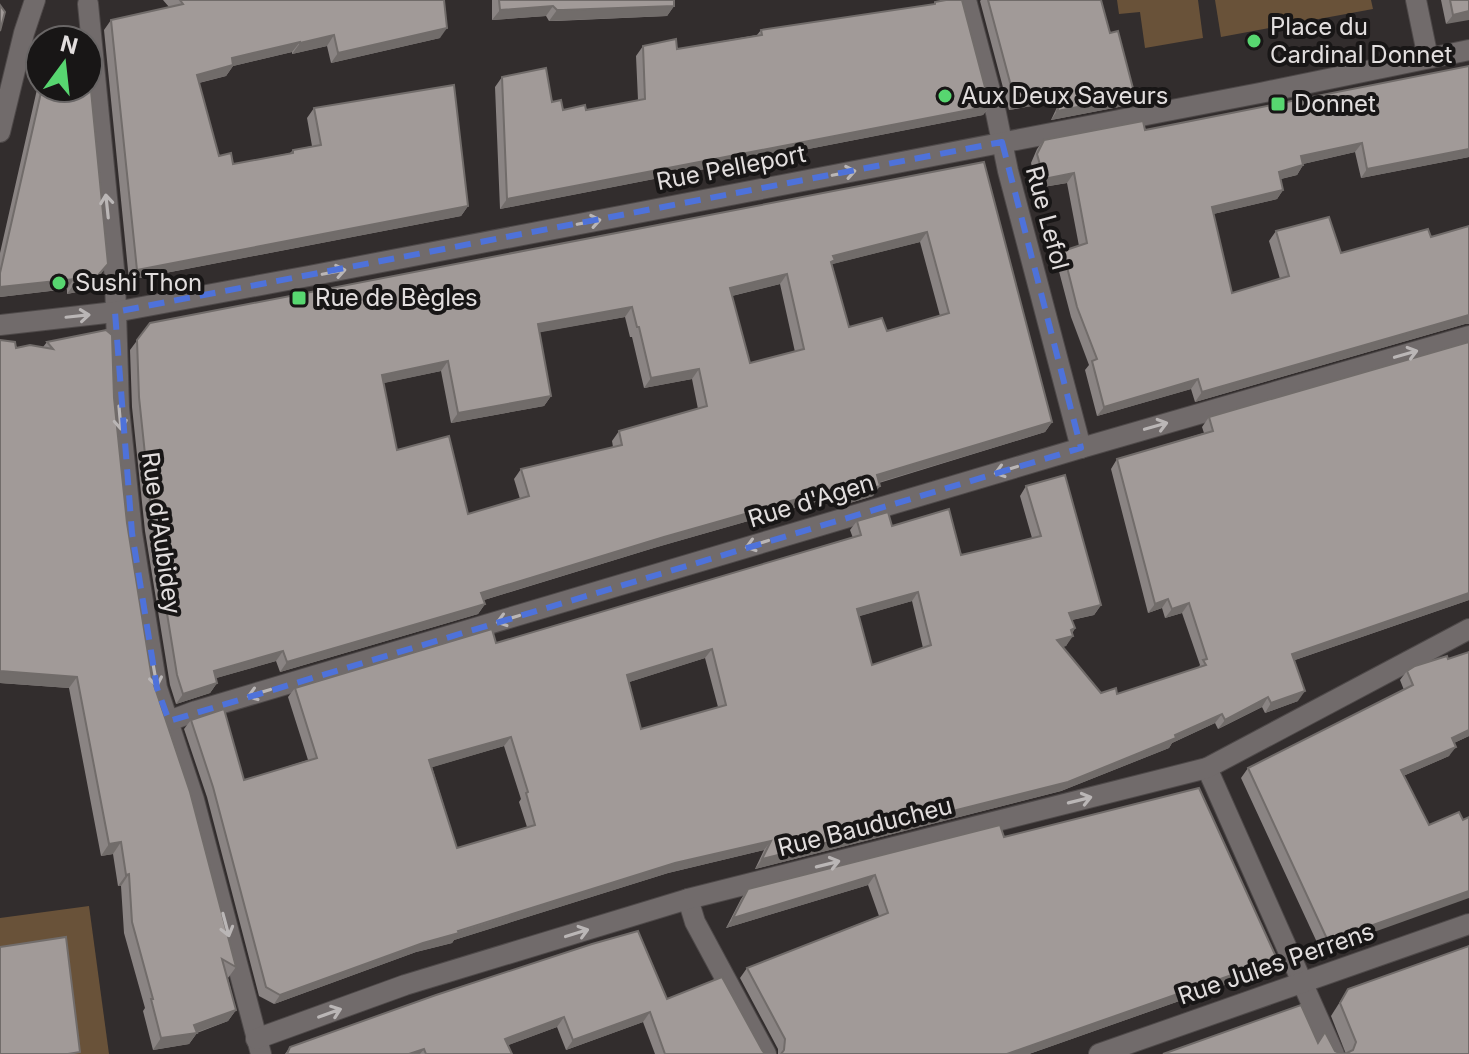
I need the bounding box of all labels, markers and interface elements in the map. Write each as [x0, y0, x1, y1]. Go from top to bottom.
place label: Place du Cardinal Donnet [1270, 12, 1452, 69]
north arrow [24, 24, 104, 104]
text: N [58, 30, 81, 59]
marker: Place du Cardinal Donnet [1245, 32, 1263, 50]
place label: Aux Deux Saveurs [961, 81, 1168, 110]
marker: Aux Deux Saveurs [936, 87, 954, 105]
place label: Donnet [1294, 89, 1376, 118]
marker: Donnet [1269, 95, 1287, 113]
street label: Rue Pelleport [654, 139, 808, 196]
street label: Rue Lefol [1020, 163, 1075, 273]
one-way arrow [831, 165, 856, 180]
one-way arrow [100, 193, 115, 220]
one-way arrow [576, 214, 601, 229]
one-way arrow [320, 263, 346, 278]
place label: Sushi Thon [75, 268, 202, 297]
marker: Sushi Thon [50, 274, 68, 292]
place label: Rue de Bègles [315, 283, 478, 312]
marker: Rue de Bègles [290, 289, 308, 307]
one-way arrow [64, 308, 90, 323]
one-way arrow [1392, 346, 1418, 361]
one-way arrow [113, 404, 128, 431]
one-way arrow [1142, 418, 1168, 433]
street label: Rue d'Aubidey [136, 450, 187, 616]
one-way arrow [994, 463, 1020, 478]
street label: Rue d'Agen [745, 468, 877, 533]
one-way arrow [745, 538, 770, 552]
one-way arrow [495, 612, 521, 627]
one-way arrow [148, 662, 163, 687]
one-way arrow [246, 686, 272, 701]
street label: Rue Bauducheu [775, 791, 955, 862]
one-way arrow [1066, 791, 1092, 806]
one-way arrow [814, 855, 840, 870]
one-way arrow [220, 911, 235, 937]
street label: Rue Jules Perrens [1174, 916, 1378, 1011]
one-way arrow [564, 925, 590, 940]
one-way arrow [317, 1004, 342, 1019]

